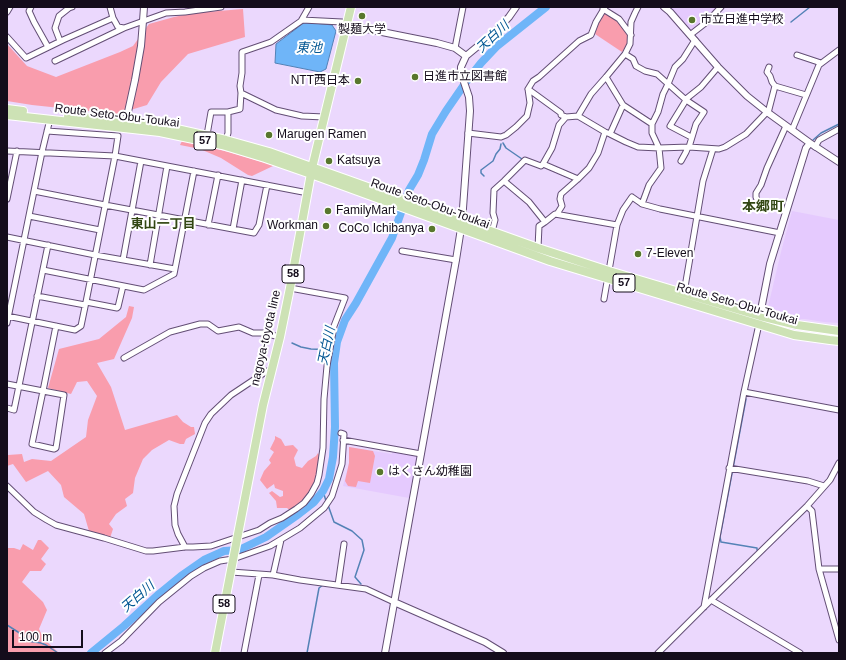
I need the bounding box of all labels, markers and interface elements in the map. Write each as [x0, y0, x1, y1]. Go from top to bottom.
marker: 製麺大学 [357, 11, 367, 21]
place label: 市立日進中学校 [700, 13, 784, 27]
marker: 市立日進中学校 [687, 15, 697, 25]
water label: 天白川 [473, 18, 513, 56]
place label: 製麺大学 [338, 23, 386, 37]
water label: 東池 [296, 40, 322, 56]
place label: 日進市立図書館 [423, 70, 507, 84]
marker: 日進市立図書館 [410, 72, 420, 82]
place label: NTT西日本 [291, 74, 350, 88]
marker: NTT西日本 [353, 76, 363, 86]
street label: Route Seto-Obu-Toukai [54, 101, 180, 131]
place label: Marugen Ramen [277, 128, 366, 142]
marker: Marugen Ramen [264, 130, 274, 140]
road number: 57 [194, 132, 216, 150]
place label: Katsuya [337, 154, 380, 168]
marker: Katsuya [324, 156, 334, 166]
street label: Route Seto-Obu-Toukai [369, 176, 491, 232]
district label: 本郷町 [742, 199, 784, 215]
place label: FamilyMart [336, 204, 395, 218]
marker: FamilyMart [323, 206, 333, 216]
district label: 東山一丁目 [131, 216, 195, 232]
place label: Workman [267, 219, 318, 233]
marker: Workman [321, 221, 331, 231]
place label: CoCo Ichibanya [339, 222, 424, 236]
marker: CoCo Ichibanya [427, 224, 437, 234]
place label: 7-Eleven [646, 247, 693, 261]
marker: 7-Eleven [633, 249, 643, 259]
road number: 58 [282, 265, 304, 283]
road number: 57 [613, 274, 635, 292]
street label: Route Seto-Obu-Toukai [675, 280, 799, 328]
street label: nagoya-toyota line [248, 289, 284, 387]
water label: 天白川 [315, 325, 339, 367]
place label: はくさん幼稚園 [388, 465, 472, 479]
marker: はくさん幼稚園 [375, 467, 385, 477]
water label: 天白川 [118, 578, 158, 616]
road number: 58 [213, 595, 235, 613]
scale bar [14, 622, 85, 648]
text: 100 m [19, 630, 52, 644]

